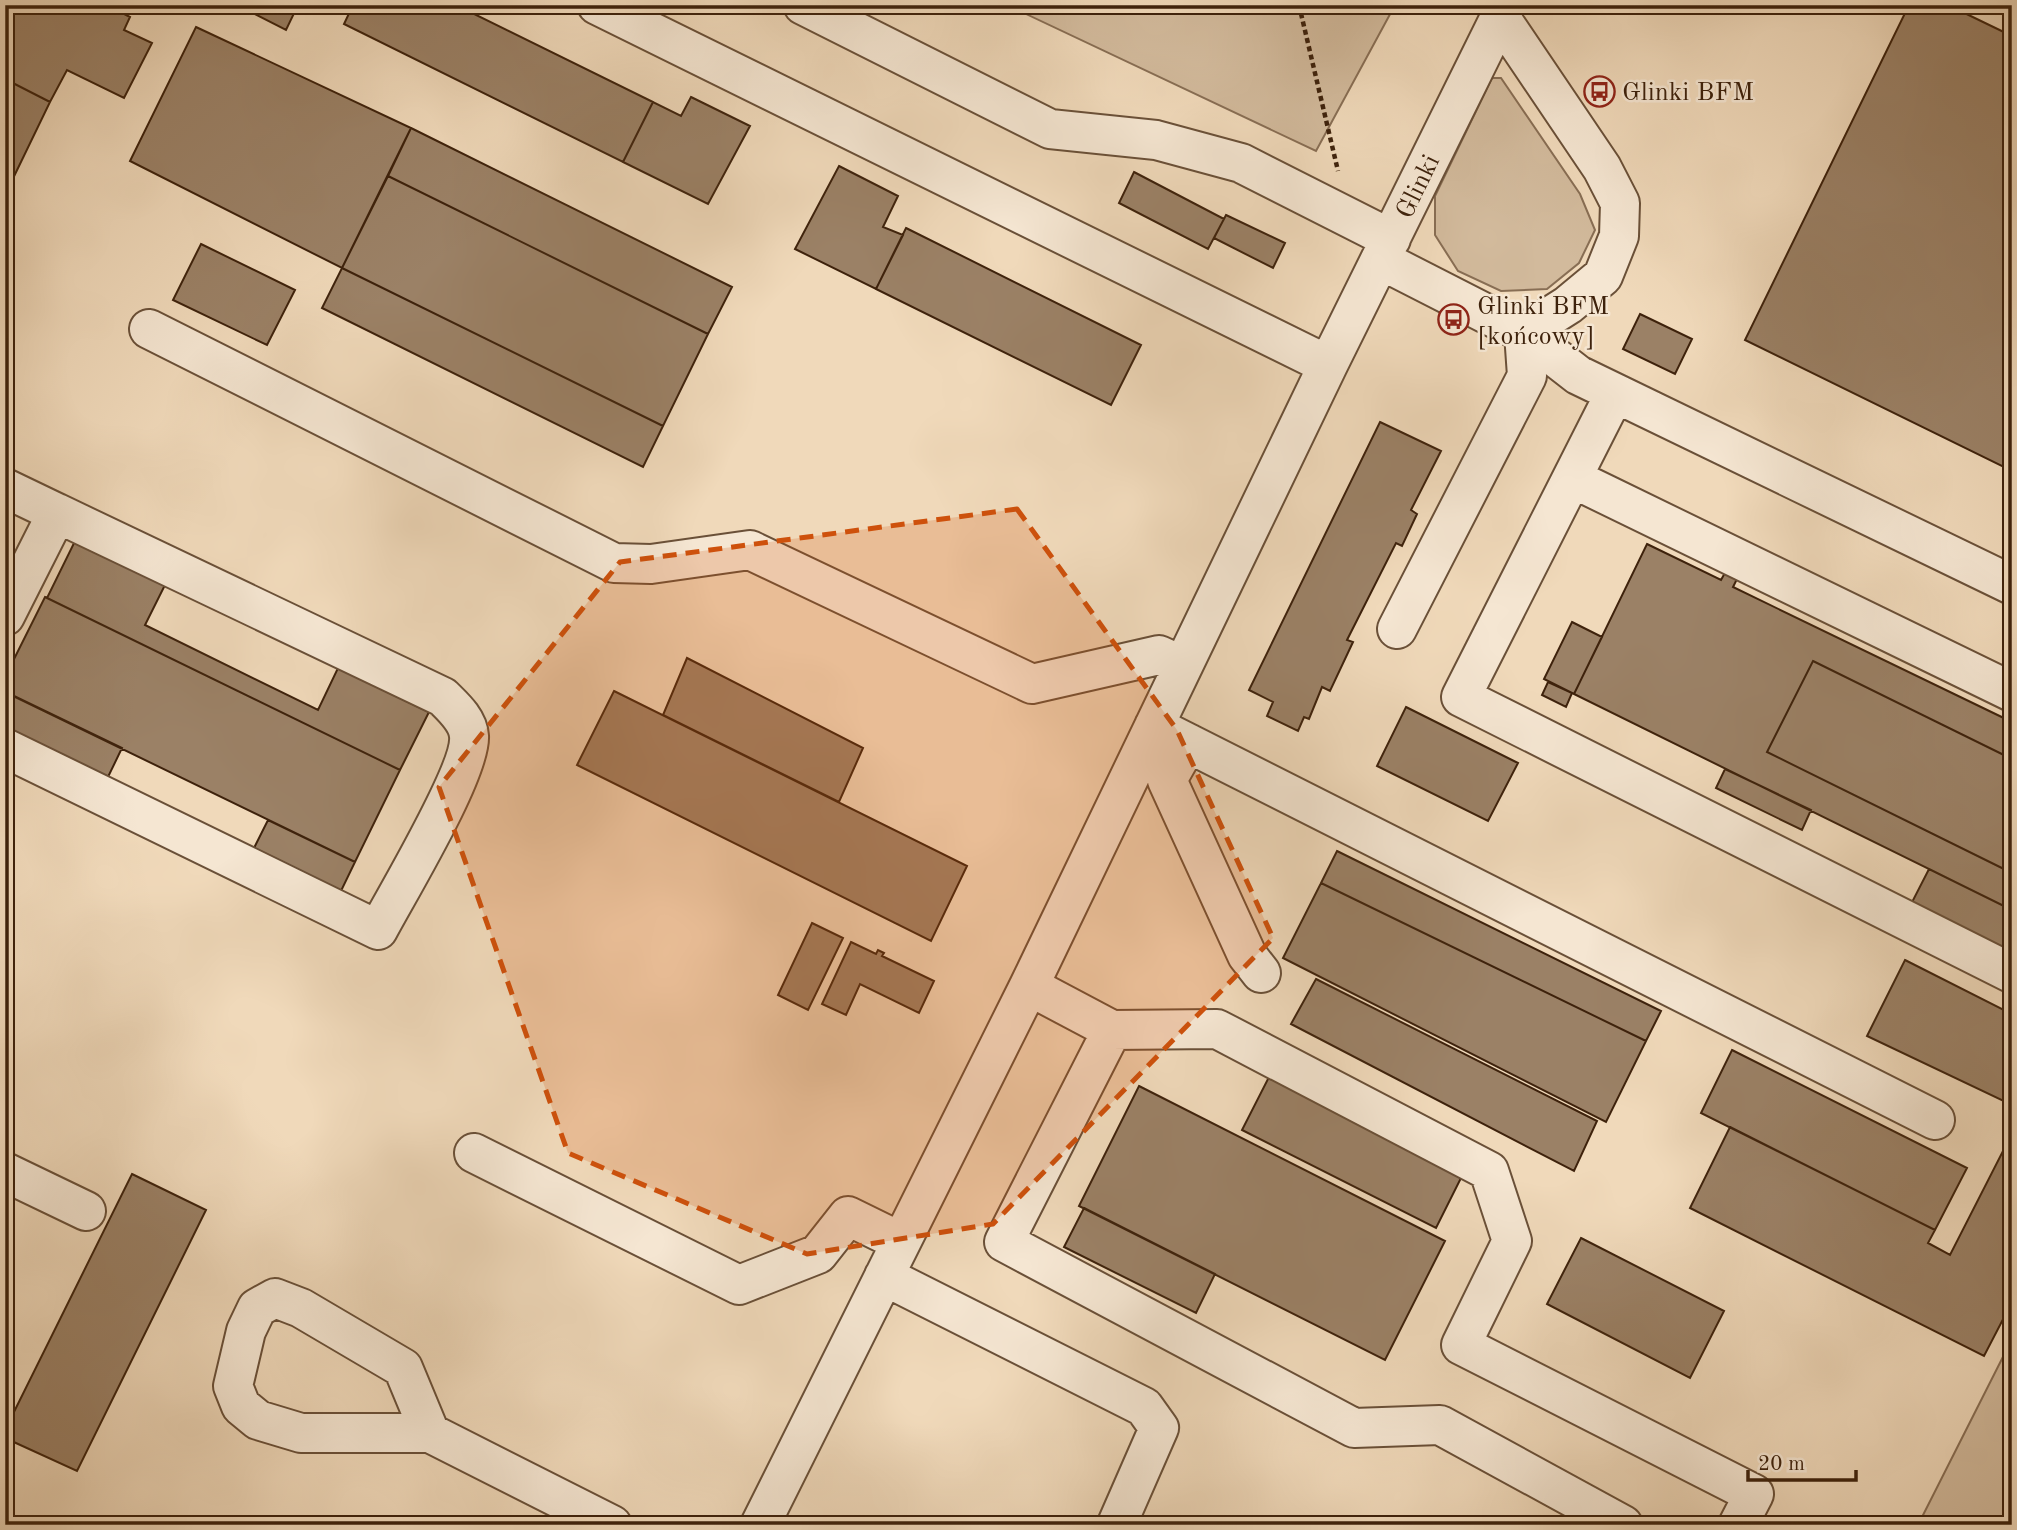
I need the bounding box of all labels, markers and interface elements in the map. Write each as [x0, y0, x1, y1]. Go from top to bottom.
bus stop icon: Glinki BFM [1582, 74, 1616, 108]
place label: Glinki BFM [1622, 80, 1754, 106]
street label: Glinki [1392, 151, 1445, 223]
place label: Glinki BFM [końcowy] [1477, 294, 1609, 350]
bus stop icon: Glinki BFM [końcowy] [1437, 303, 1471, 337]
scale bar [1748, 1439, 1856, 1483]
text: 20 m [1758, 1454, 1805, 1475]

